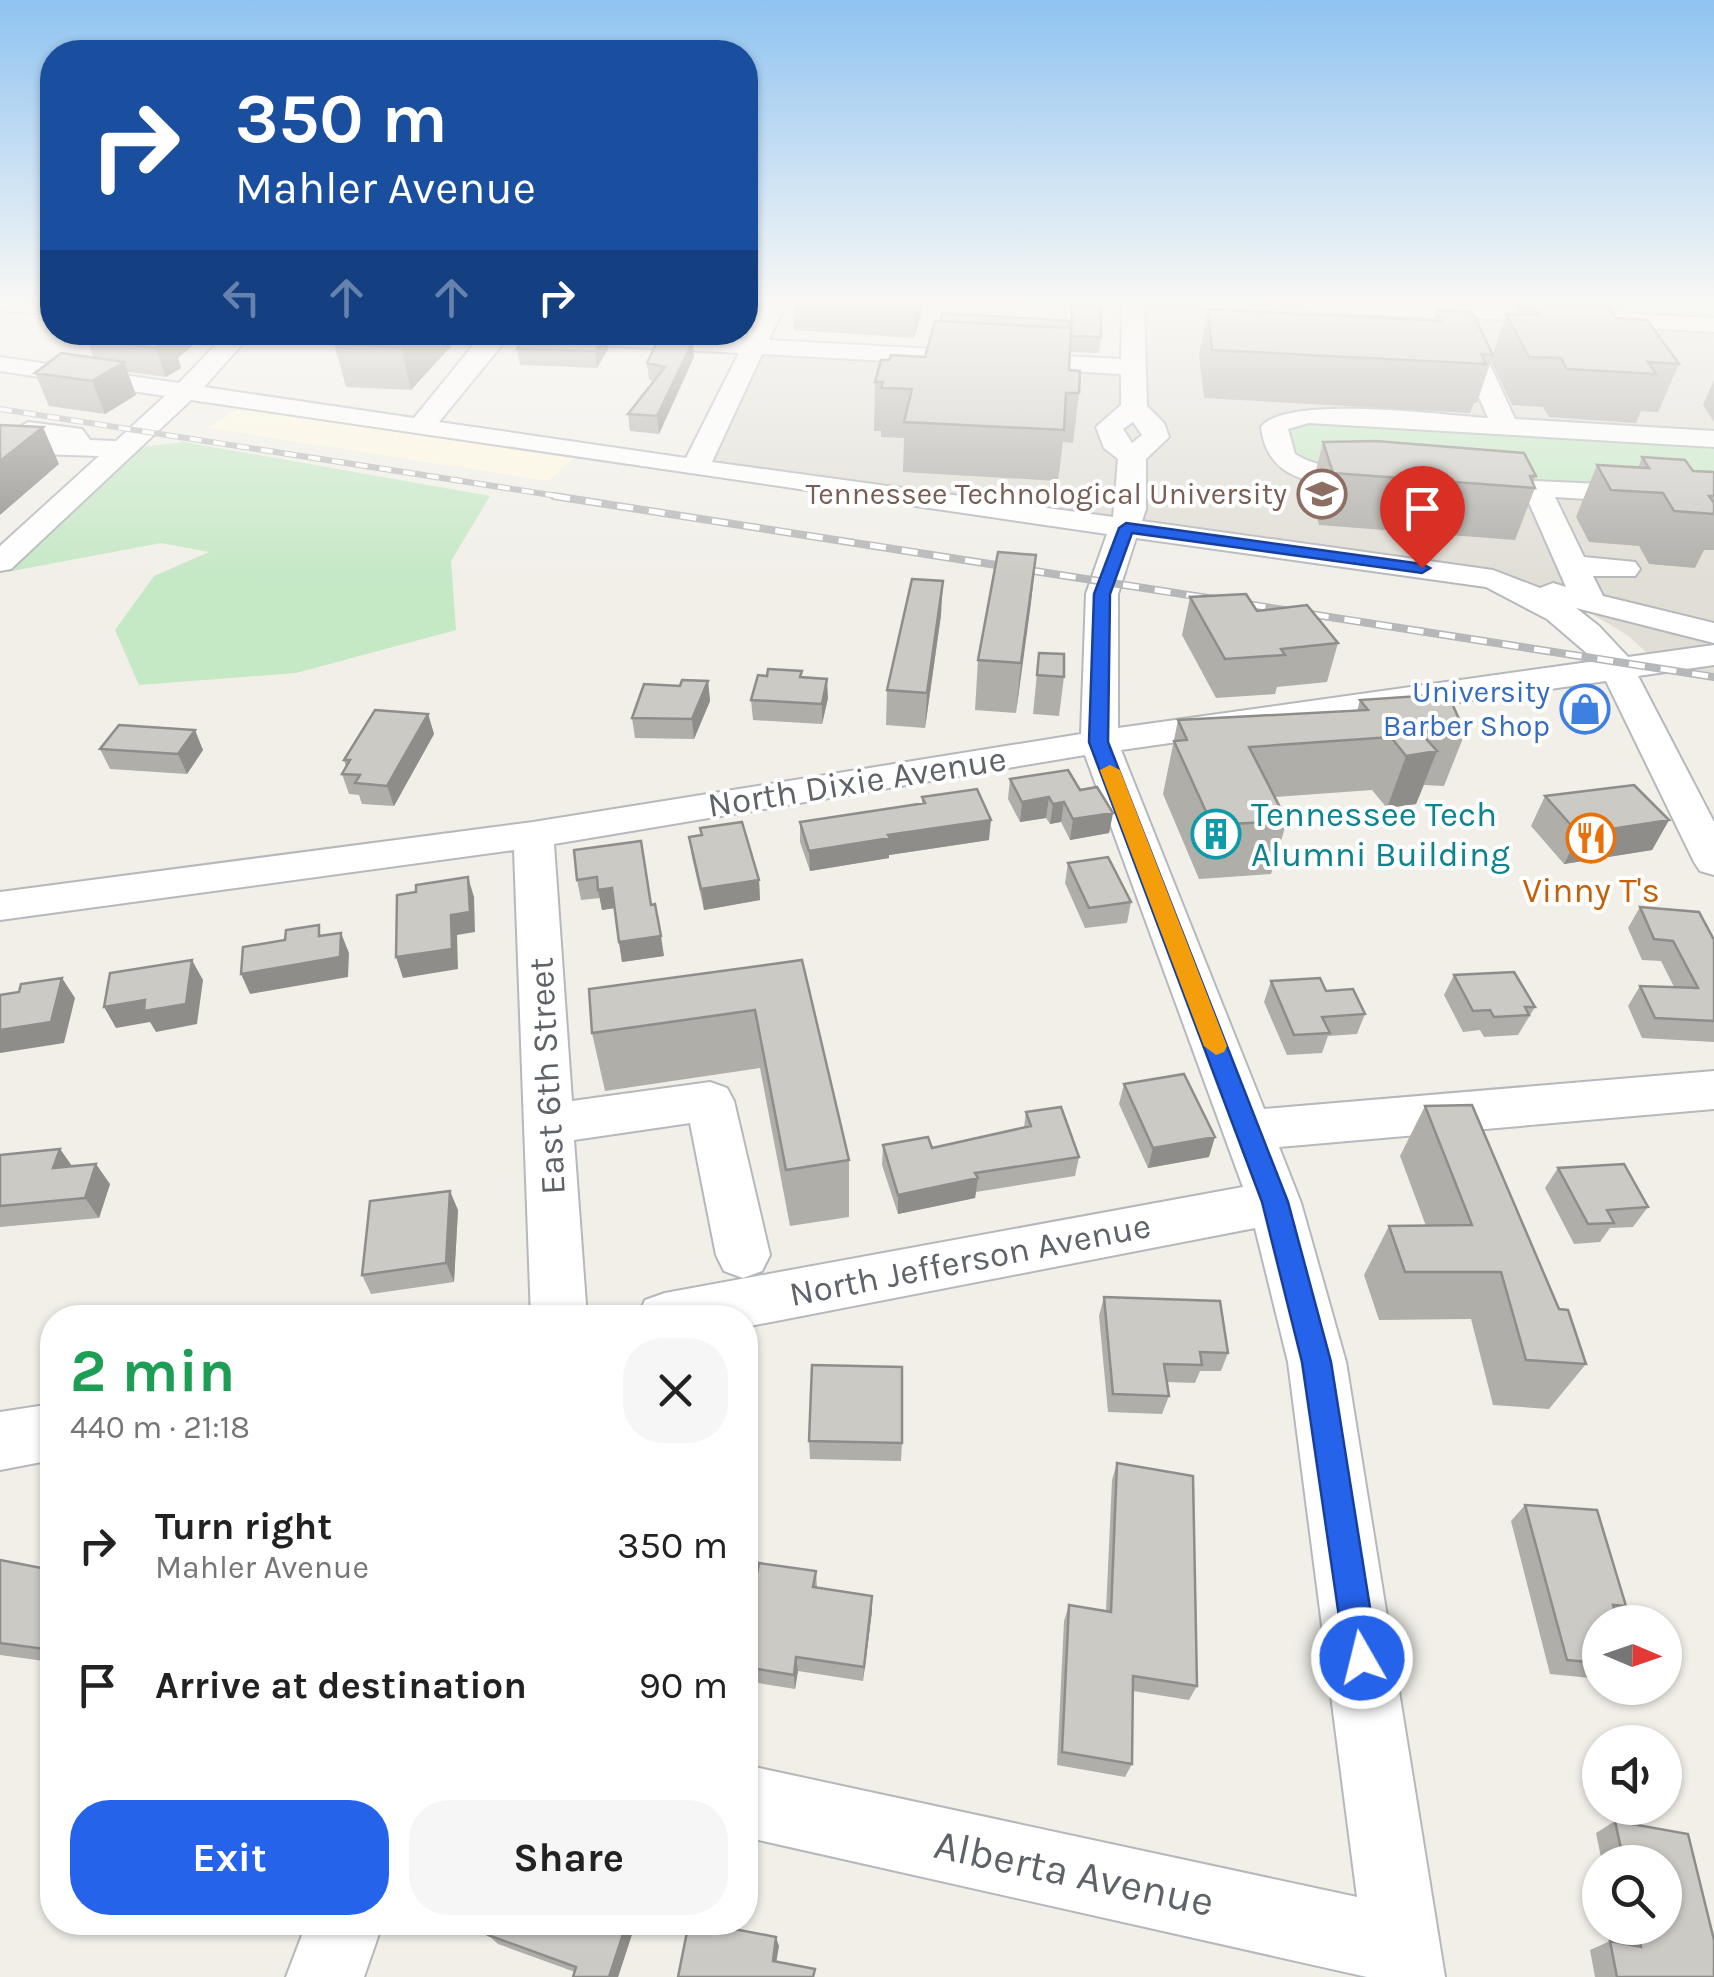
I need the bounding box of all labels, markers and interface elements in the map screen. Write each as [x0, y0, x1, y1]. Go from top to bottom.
text: 350 m [235, 78, 448, 160]
icon: right [70, 80, 200, 210]
text: Mahler Avenue [235, 162, 536, 214]
icon: left [214, 270, 269, 325]
icon: ahead [319, 270, 374, 325]
icon: ahead [424, 270, 479, 325]
icon: right [529, 270, 584, 325]
pin [1380, 466, 1465, 569]
school or university icon: Tennessee Technological University [1296, 468, 1348, 520]
place label: Tennessee Technological University [805, 476, 1287, 512]
icon: arrive [1395, 481, 1450, 536]
place label: University Barber Shop [1383, 674, 1550, 744]
shop icon: University Barber Shop [1559, 683, 1611, 735]
street label: North Dixie Avenue [705, 738, 1009, 826]
place label: Tennessee Tech Alumni Building [1251, 794, 1510, 875]
building icon: Tennessee Tech Alumni Building [1190, 808, 1242, 860]
restaurant icon: Vinny T's [1565, 812, 1617, 864]
place label: Vinny T's [1522, 870, 1660, 911]
street label: East 6th Street [520, 956, 574, 1196]
street label: North Jefferson Avenue [786, 1205, 1154, 1315]
text: 2 min [70, 1336, 235, 1406]
button: close [623, 1338, 728, 1443]
text: 440 m · 21:18 [70, 1409, 250, 1446]
text: Turn right [155, 1504, 332, 1549]
icon: right [70, 1518, 125, 1573]
text: 350 m [617, 1523, 728, 1568]
text: Mahler Avenue [155, 1549, 369, 1586]
north arrow [1582, 1605, 1682, 1705]
map controls [1582, 1605, 1682, 1945]
position arrow [1310, 1606, 1414, 1710]
icon: arrive [70, 1658, 125, 1713]
text: Arrive at destination [155, 1663, 527, 1708]
text: 90 m [639, 1663, 728, 1708]
button: sound [1582, 1725, 1682, 1825]
button: Exit [70, 1800, 389, 1915]
button: Share [409, 1800, 728, 1915]
street label: Alberta Avenue [930, 1819, 1218, 1927]
button: search [1582, 1845, 1682, 1945]

